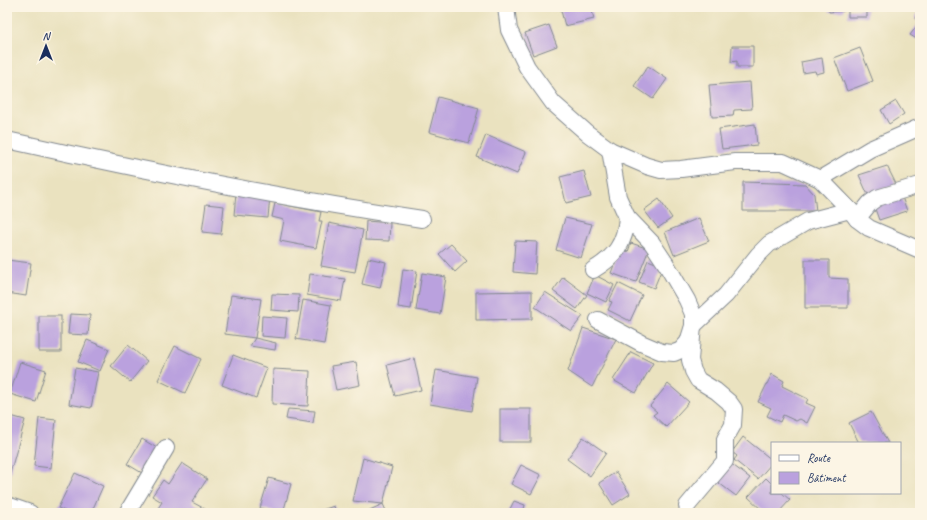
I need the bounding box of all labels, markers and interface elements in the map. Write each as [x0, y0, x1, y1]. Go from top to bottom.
north arrow [26, 26, 66, 66]
text: N [43, 29, 52, 43]
legend [771, 442, 901, 494]
text: Route [807, 450, 831, 466]
text: Bâtiment [807, 470, 846, 486]

